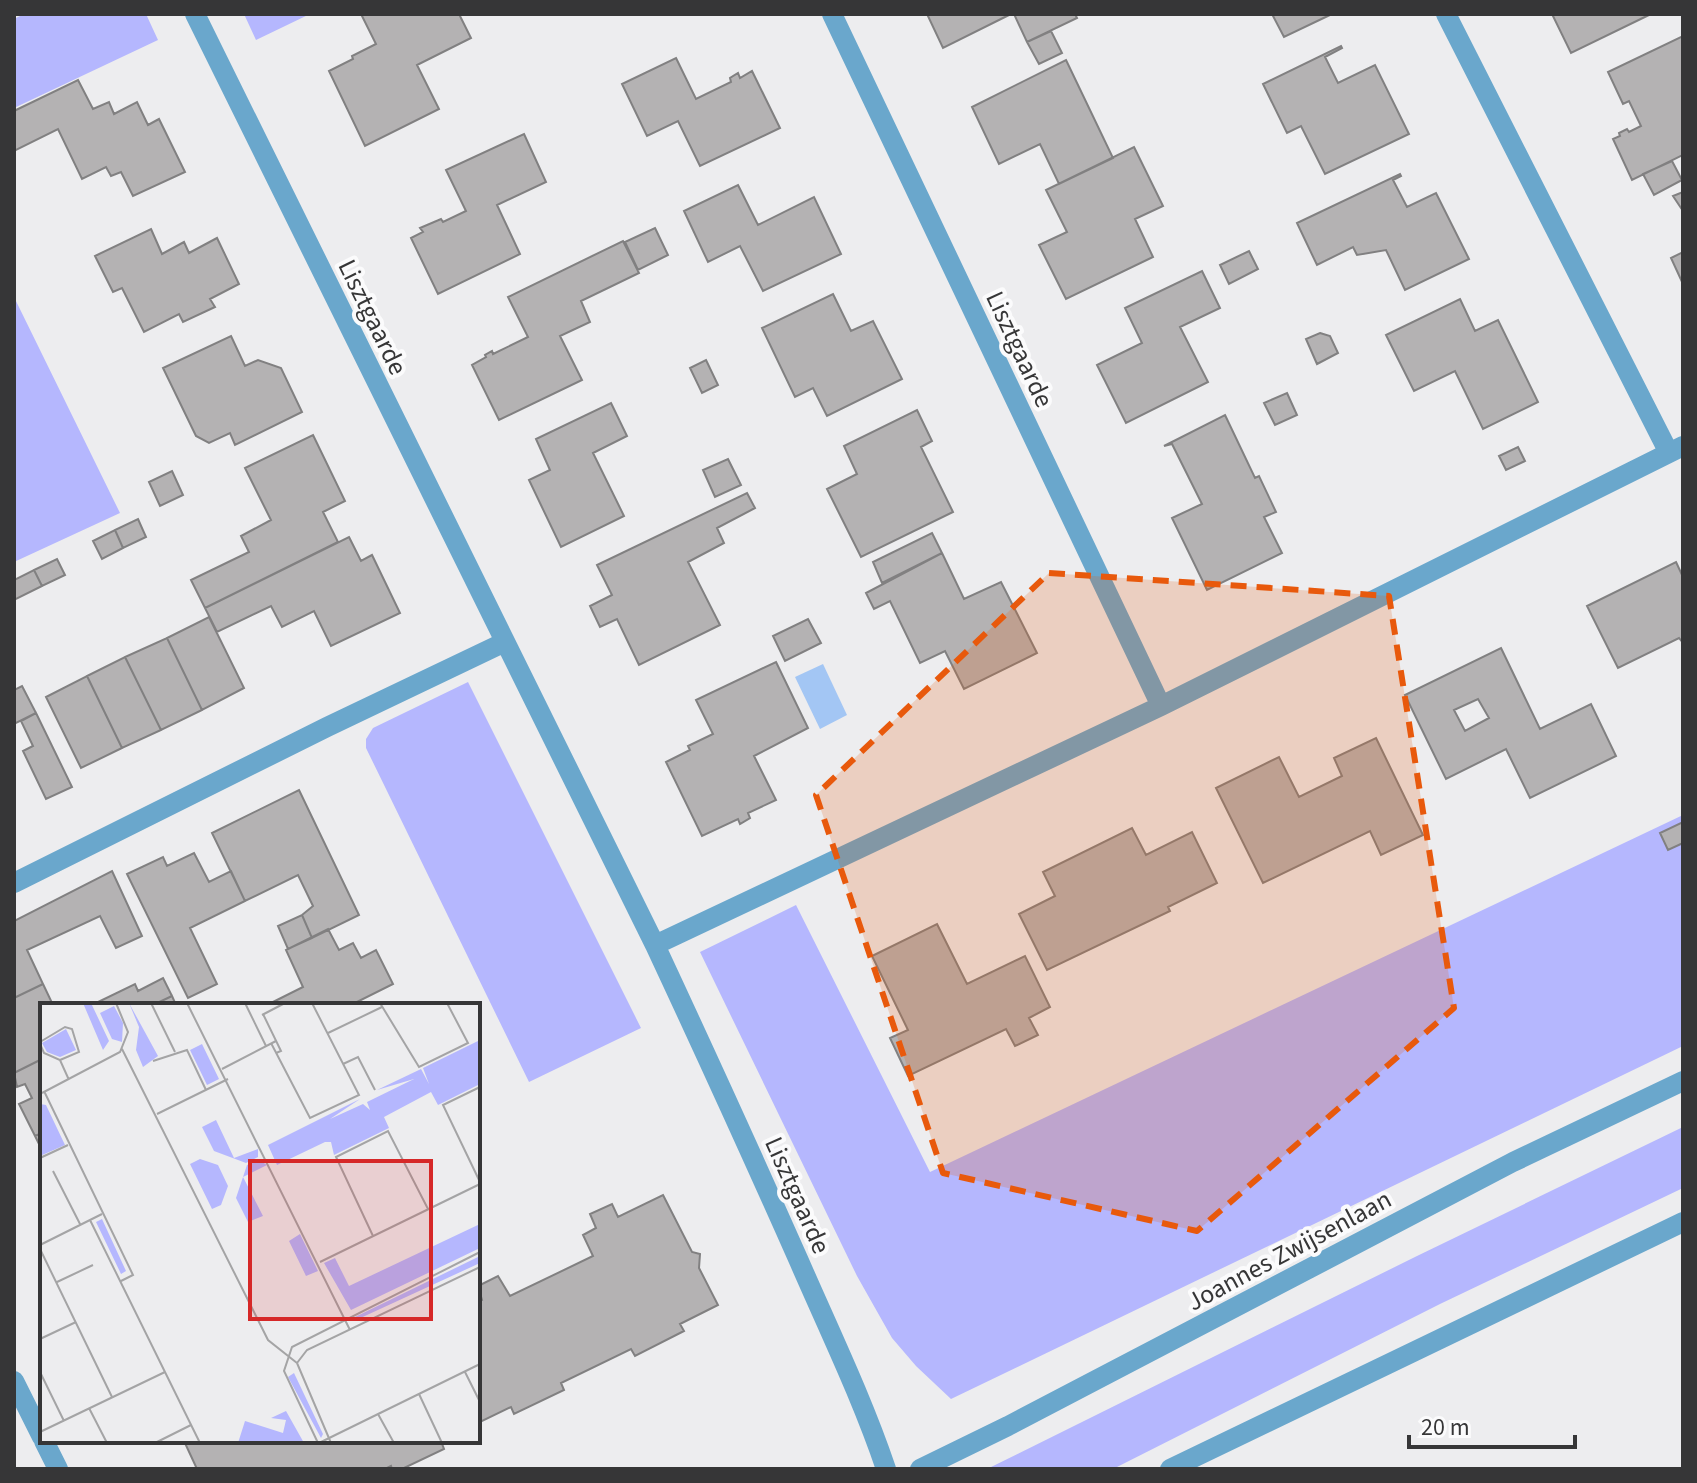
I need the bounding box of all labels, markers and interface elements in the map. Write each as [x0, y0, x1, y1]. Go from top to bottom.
street label: Lisztgaarde [329, 253, 416, 381]
street label: Lisztgaarde [976, 285, 1063, 413]
inset map [40, 1003, 480, 1443]
street label: Lisztgaarde [755, 1131, 840, 1260]
street label: Joannes Zwijsenlaan [1180, 1181, 1398, 1320]
scale bar [1409, 1399, 1575, 1449]
text: 20 m [1421, 1410, 1470, 1445]

